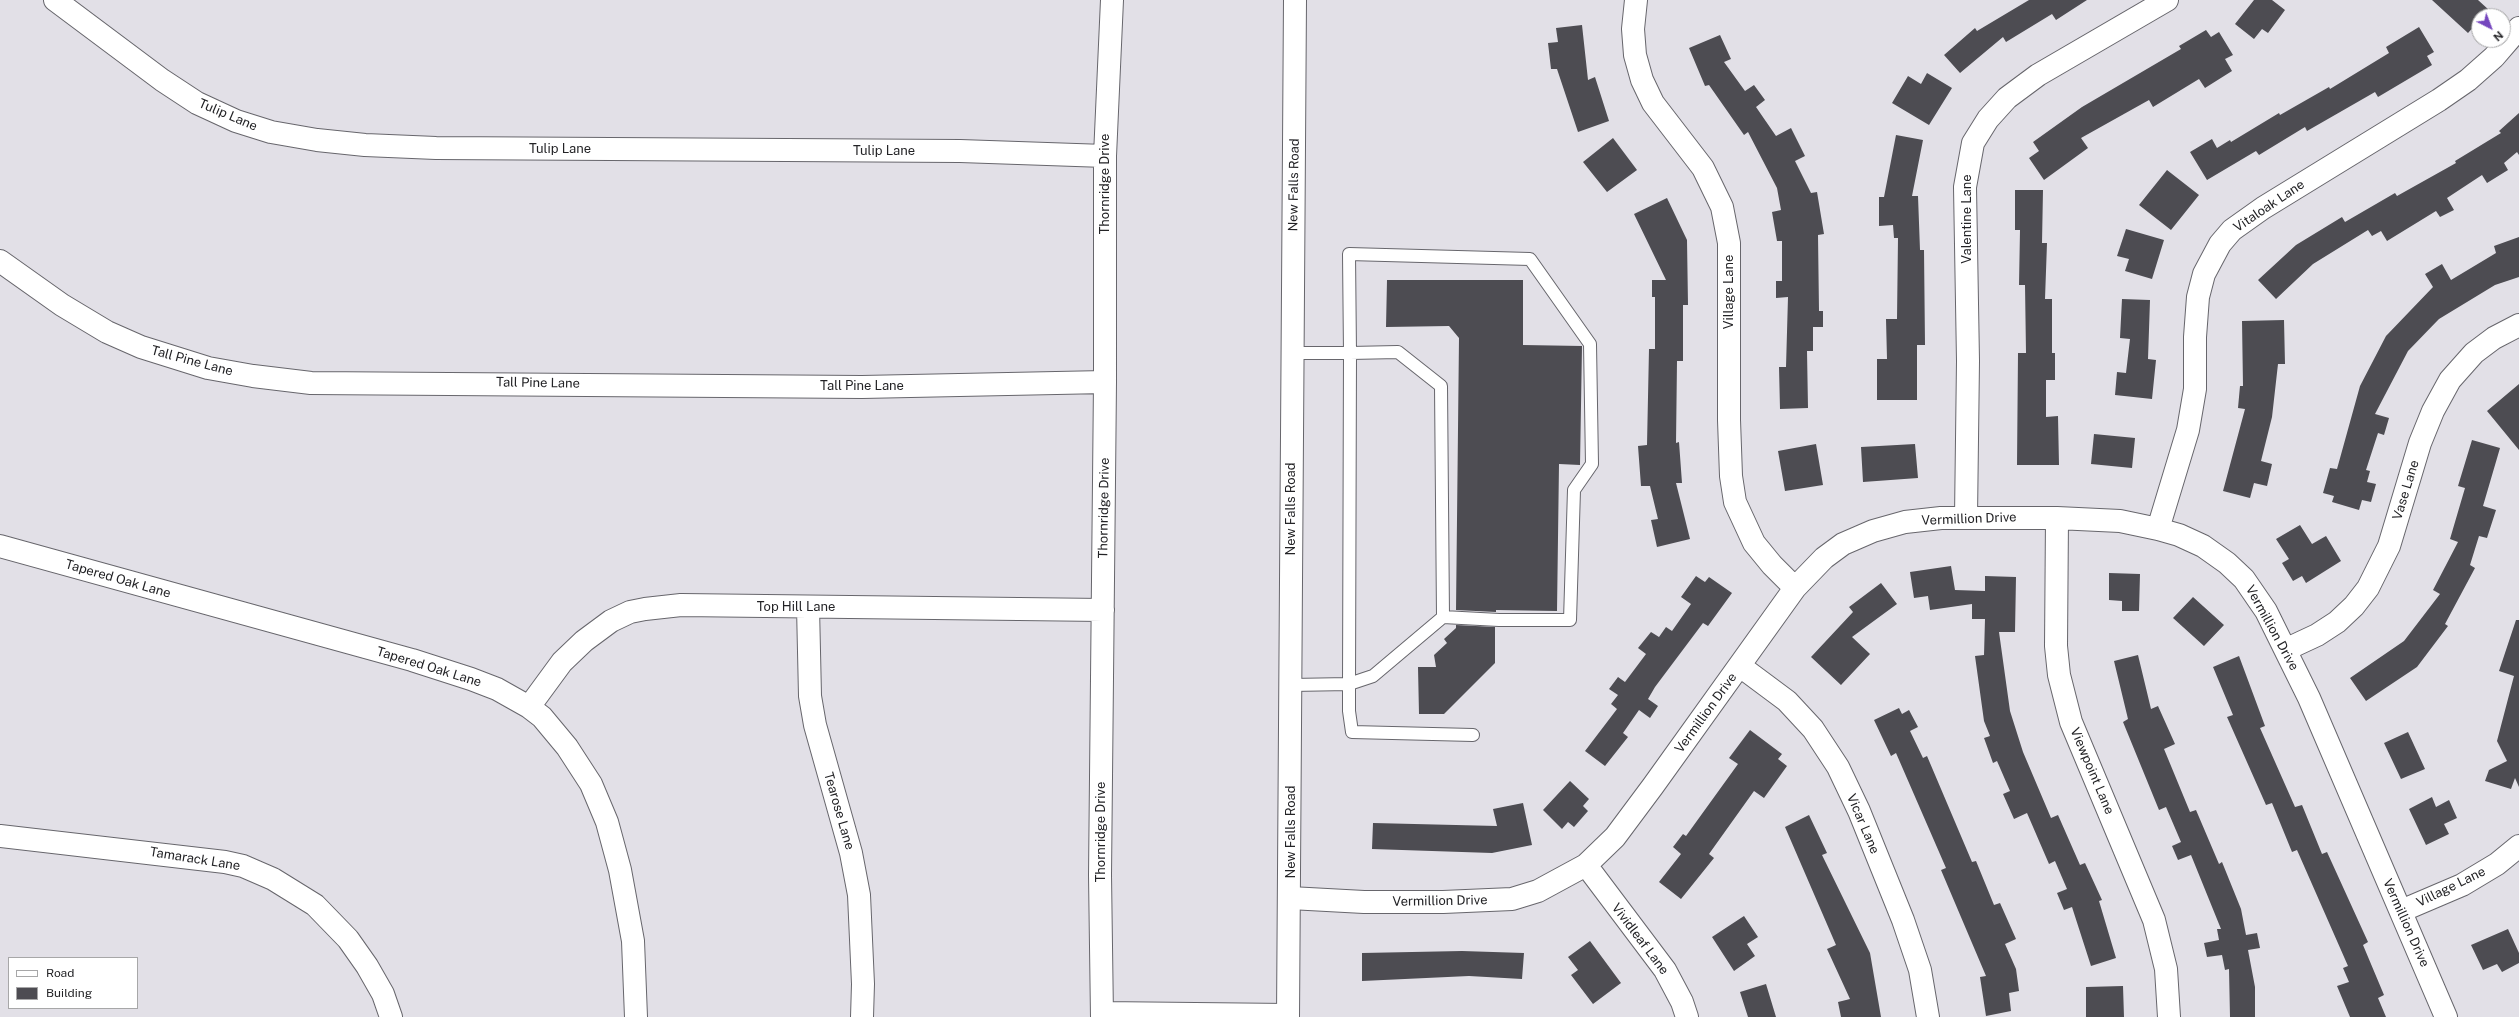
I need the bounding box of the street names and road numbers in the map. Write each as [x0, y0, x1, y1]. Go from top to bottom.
street label: Tulip Lane [196, 96, 260, 134]
street label: Thornridge Drive [1097, 134, 1113, 234]
street label: New Falls Road [1285, 138, 1303, 232]
street label: Tulip Lane [529, 141, 591, 157]
street label: Tulip Lane [853, 143, 915, 159]
street label: Valentine Lane [1959, 174, 1975, 264]
street label: Vitaloak Lane [2231, 177, 2307, 235]
street label: Village Lane [1721, 255, 1737, 329]
street label: Tall Pine Lane [149, 343, 235, 379]
street label: Tall Pine Lane [496, 374, 580, 392]
street label: Tall Pine Lane [820, 378, 904, 394]
street label: Thornridge Drive [1095, 458, 1113, 558]
street label: Vase Lane [2390, 458, 2422, 522]
street label: New Falls Road [1283, 462, 1299, 556]
street label: Vermillion Drive [1921, 510, 2017, 528]
street label: Tapered Oak Lane [64, 556, 172, 602]
street label: Vermillion Drive [2242, 583, 2302, 673]
street label: Top Hill Lane [757, 599, 835, 615]
street label: Tapered Oak Lane [375, 644, 483, 690]
street label: Vermillion Drive [1672, 670, 1740, 756]
street label: Viewpoint Lane [2067, 725, 2117, 817]
street label: Tearose Lane [820, 770, 858, 852]
street label: Thornridge Drive [1093, 782, 1109, 882]
street label: New Falls Road [1283, 785, 1299, 879]
street label: Vicar Lane [1843, 792, 1883, 856]
street label: Tamarack Lane [149, 844, 241, 874]
street label: Village Lane [2414, 864, 2488, 910]
street label: Vermillion Drive [2380, 876, 2432, 970]
street label: Vermillion Drive [1392, 892, 1488, 910]
street label: Vividleaf Lane [1608, 900, 1672, 978]

